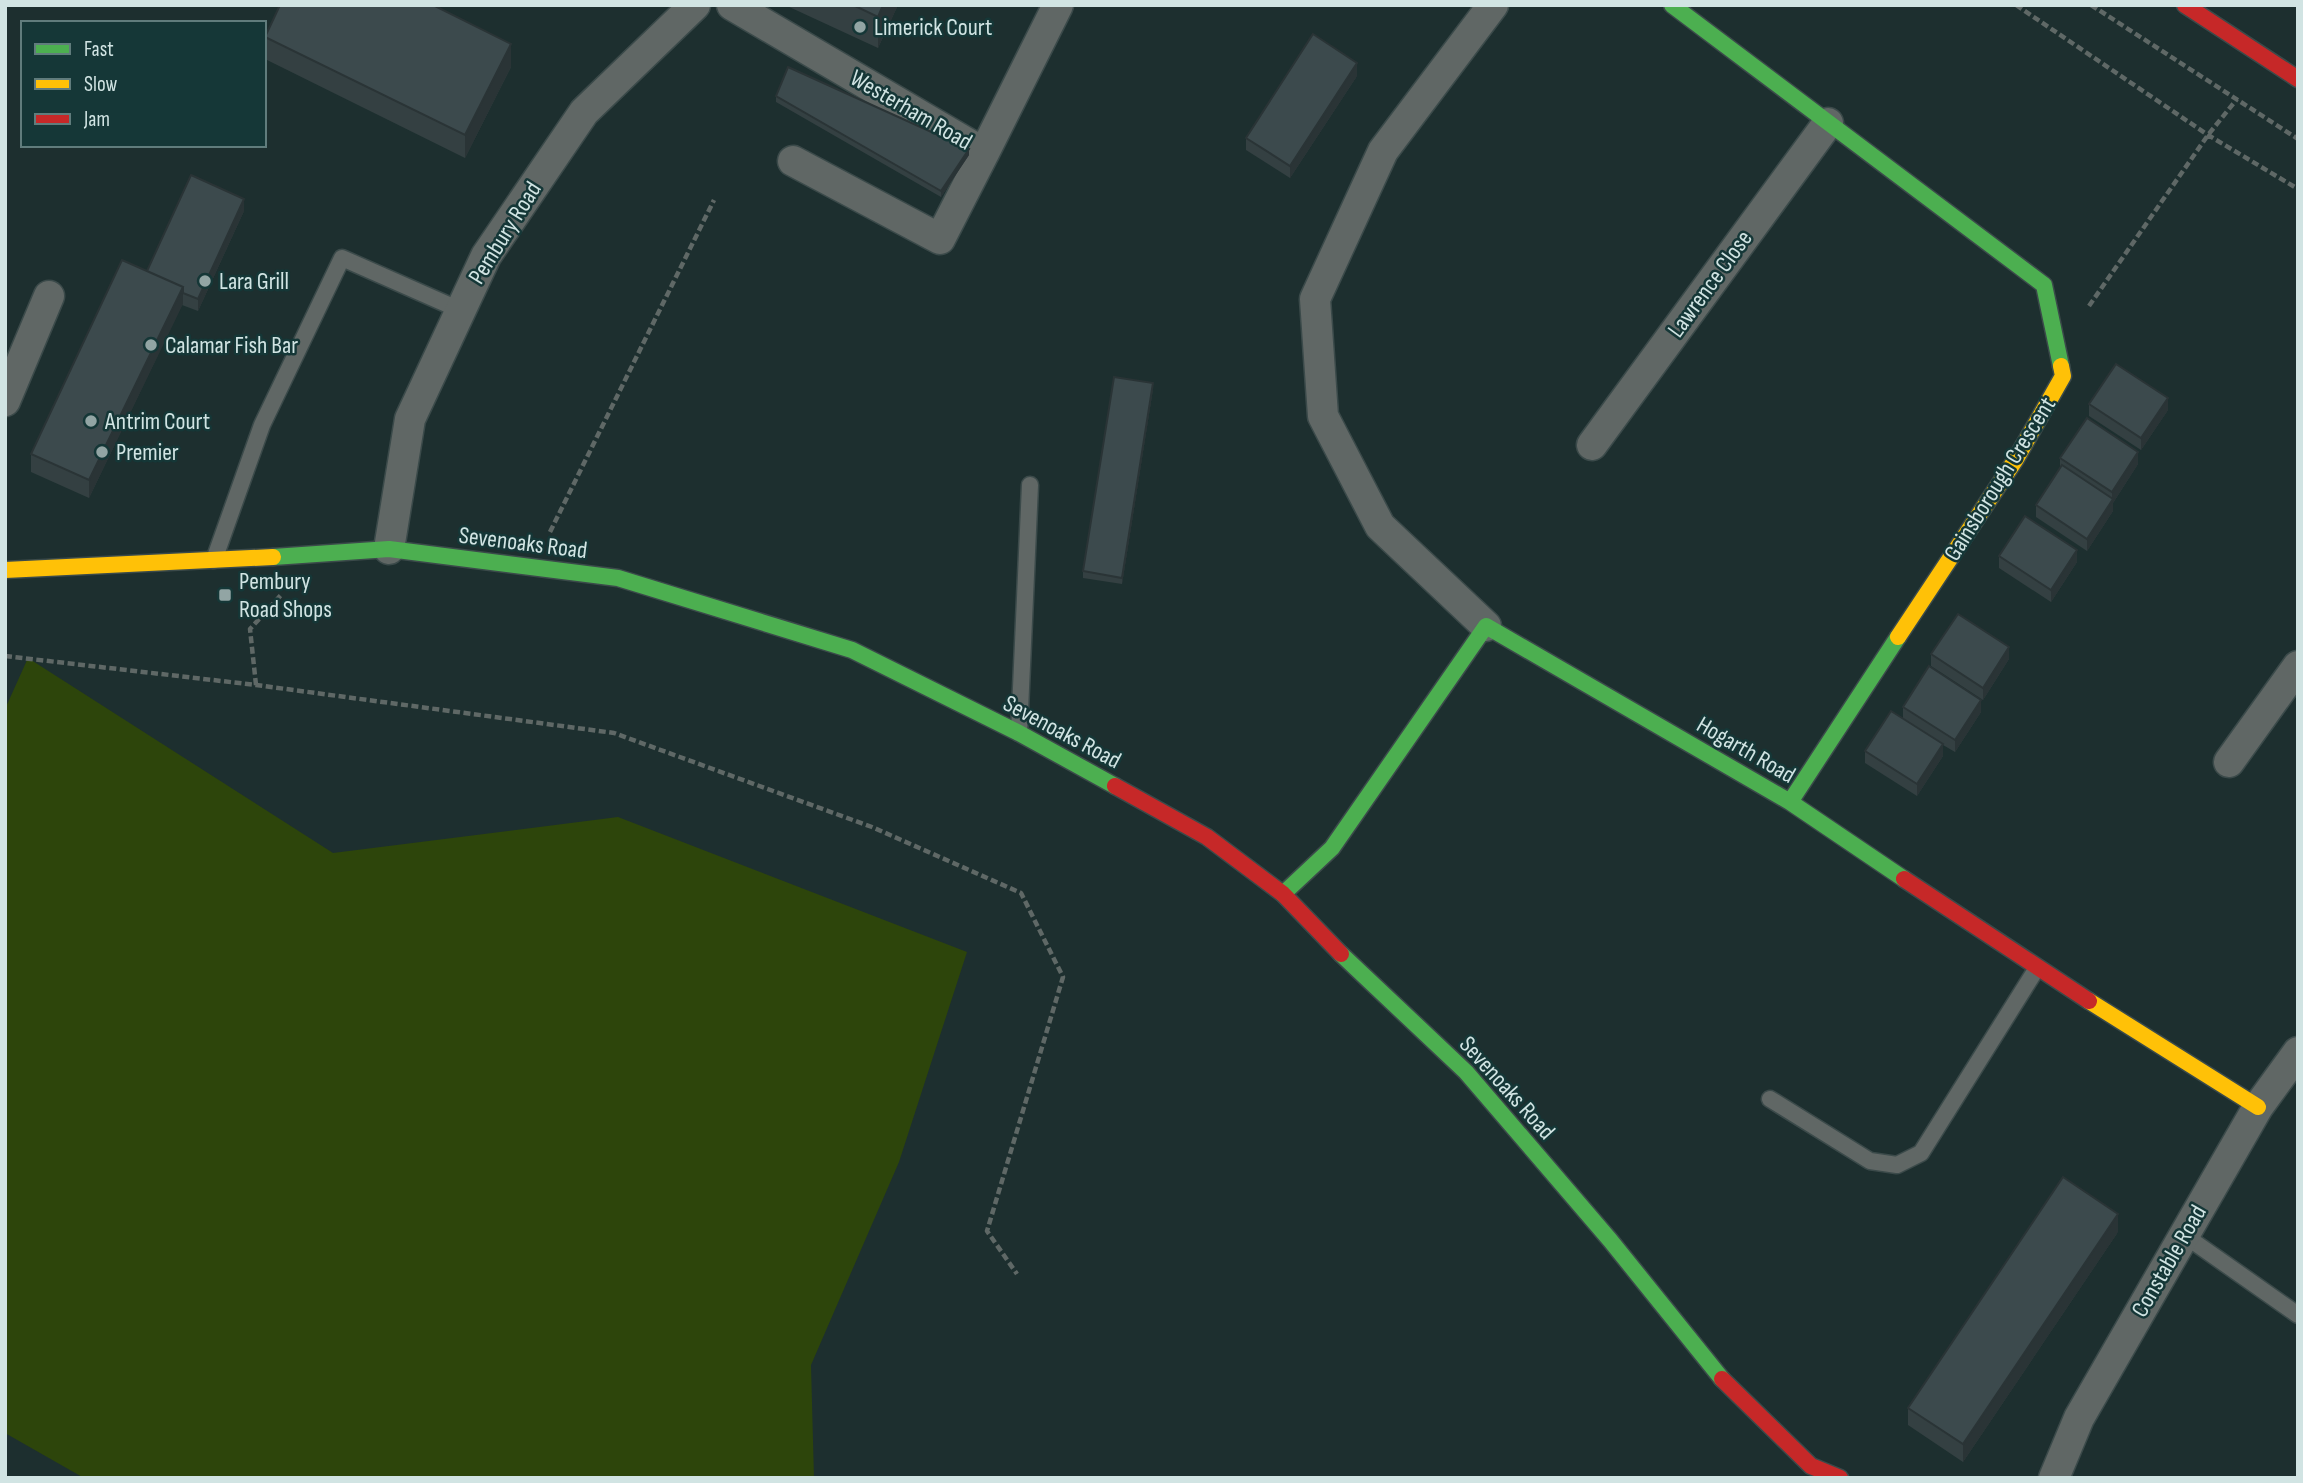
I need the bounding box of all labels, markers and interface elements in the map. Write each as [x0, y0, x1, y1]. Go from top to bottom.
place label: Limerick Court [874, 13, 992, 42]
marker: Limerick Court [852, 19, 868, 35]
legend [21, 21, 266, 147]
text: Fast [84, 37, 114, 62]
street label: Westerham Road [845, 63, 977, 157]
text: Slow [84, 72, 118, 97]
text: Jam [83, 107, 110, 132]
street label: Pembury Road [462, 176, 548, 290]
street label: Lawrence Close [1661, 225, 1759, 343]
place label: Lara Grill [219, 267, 289, 296]
marker: Lara Grill [197, 273, 213, 289]
place label: Calamar Fish Bar [165, 331, 298, 360]
marker: Calamar Fish Bar [143, 337, 159, 353]
street label: Gainsborough Crescent [1938, 392, 2062, 566]
place label: Antrim Court [104, 407, 210, 436]
marker: Antrim Court [83, 413, 99, 429]
place label: Premier [116, 438, 179, 467]
marker: Premier [94, 444, 110, 460]
street label: Sevenoaks Road [457, 521, 589, 565]
place label: Pembury Road Shops [239, 567, 332, 624]
marker: Pembury Road Shops [217, 587, 233, 603]
street label: Sevenoaks Road [998, 689, 1126, 775]
street label: Hogarth Road [1691, 710, 1801, 790]
street label: Sevenoaks Road [1453, 1030, 1561, 1146]
street label: Constable Road [2125, 1200, 2213, 1322]

